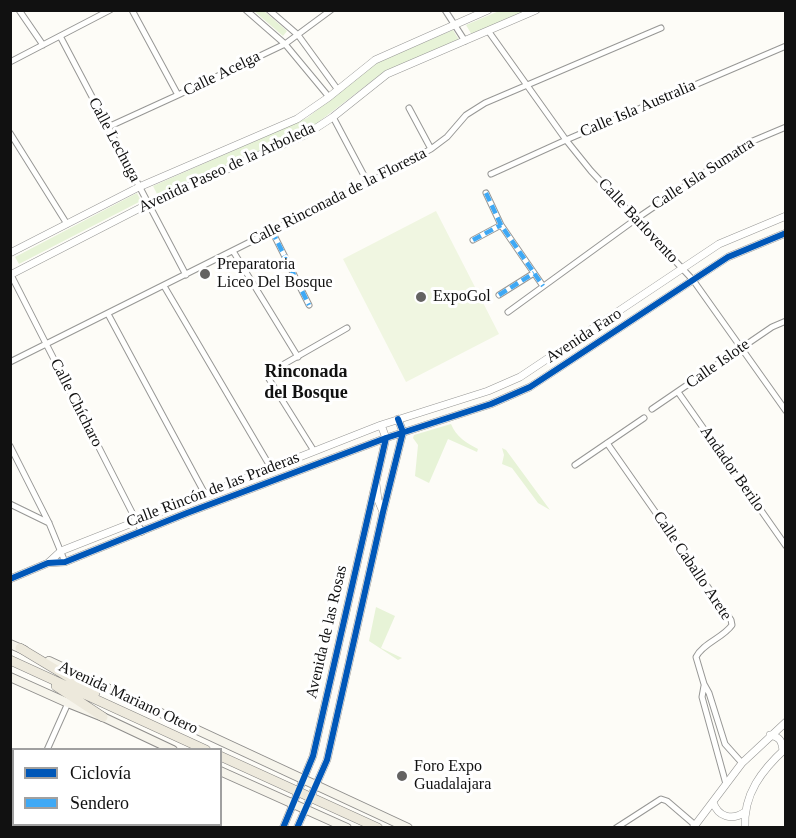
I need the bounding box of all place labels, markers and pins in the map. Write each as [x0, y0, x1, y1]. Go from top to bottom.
place label: Preparatoria Liceo Del Bosque [217, 255, 333, 293]
marker: Preparatoria Liceo Del Bosque [198, 267, 212, 281]
place label: ExpoGol [433, 287, 491, 307]
marker: ExpoGol [414, 290, 428, 304]
place label: Foro Expo Guadalajara [414, 757, 491, 795]
marker: Foro Expo Guadalajara [395, 769, 409, 783]

